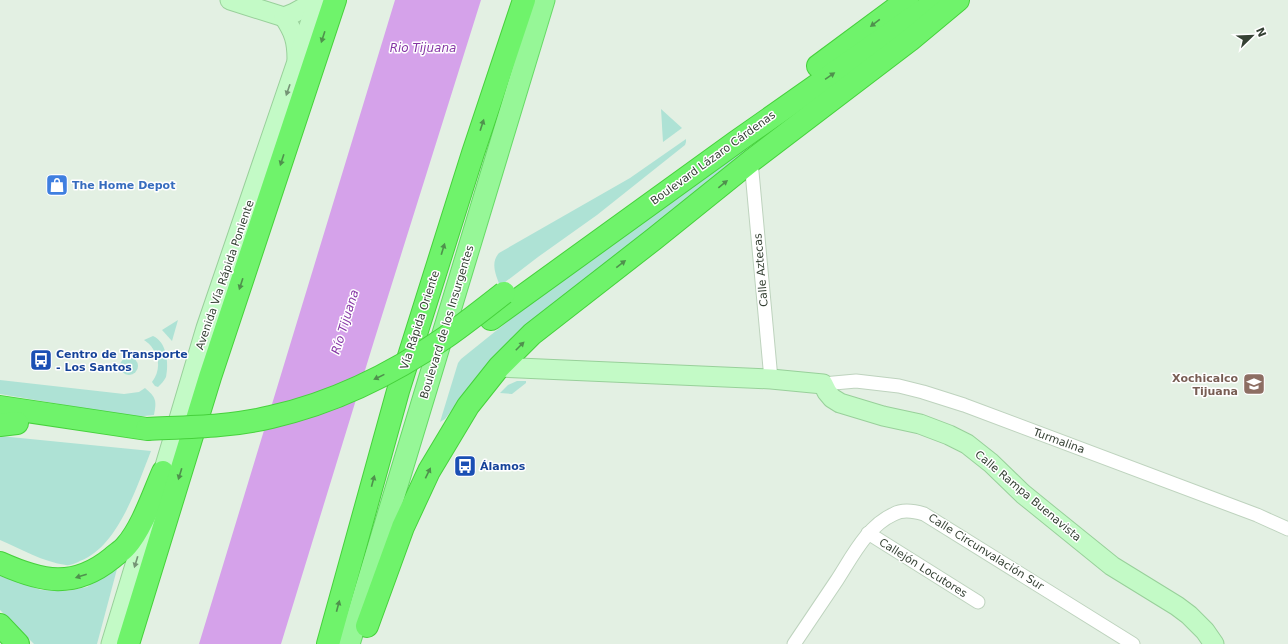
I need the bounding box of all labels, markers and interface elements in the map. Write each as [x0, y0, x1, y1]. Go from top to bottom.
north arrow [1232, 16, 1272, 56]
one-way arrow [870, 19, 881, 28]
text: N [1253, 26, 1269, 39]
one-way arrow [319, 31, 325, 43]
water label: Rio Tijuana [390, 41, 456, 55]
one-way arrow [824, 72, 835, 80]
one-way arrow [285, 84, 291, 96]
street label: Boulevard Lázaro Cárdenas [648, 108, 778, 208]
one-way arrow [479, 119, 485, 131]
one-way arrow [278, 155, 284, 167]
shop icon: The Home Depot [44, 172, 70, 198]
place label: The Home Depot [72, 179, 175, 192]
one-way arrow [718, 179, 729, 188]
street label: Avenida Vía Rápida Poniente [193, 198, 257, 352]
street label: Calle Aztecas [751, 232, 771, 307]
street label: Boulevard de los Insurgentes [417, 243, 477, 400]
one-way arrow [440, 243, 446, 255]
one-way arrow [616, 260, 627, 269]
street label: Vía Rápida Oriente [398, 269, 442, 371]
one-way arrow [238, 278, 244, 290]
water label: Río Tijuana [329, 288, 361, 356]
one-way arrow [515, 341, 525, 351]
bus stop icon: Centro de Transporte - Los Santos [28, 347, 54, 373]
place label: Centro de Transporte - Los Santos [56, 348, 188, 374]
school or university icon: Xochicalco Tijuana [1241, 371, 1267, 397]
place label: Xochicalco Tijuana [1172, 372, 1238, 398]
one-way arrow [373, 374, 385, 380]
street label: Turmalina [1031, 425, 1086, 456]
street label: Calle Rampa Buenavista [972, 448, 1084, 544]
bus stop icon: Álamos [452, 453, 478, 479]
place label: Álamos [480, 460, 526, 473]
one-way arrow [425, 467, 431, 479]
one-way arrow [177, 469, 183, 481]
one-way arrow [370, 475, 376, 487]
street label: Calle Circunvalación Sur [926, 511, 1047, 593]
street label: Callejón Locutores [877, 536, 970, 600]
one-way arrow [133, 556, 139, 568]
one-way arrow [75, 573, 87, 579]
one-way arrow [335, 600, 341, 612]

